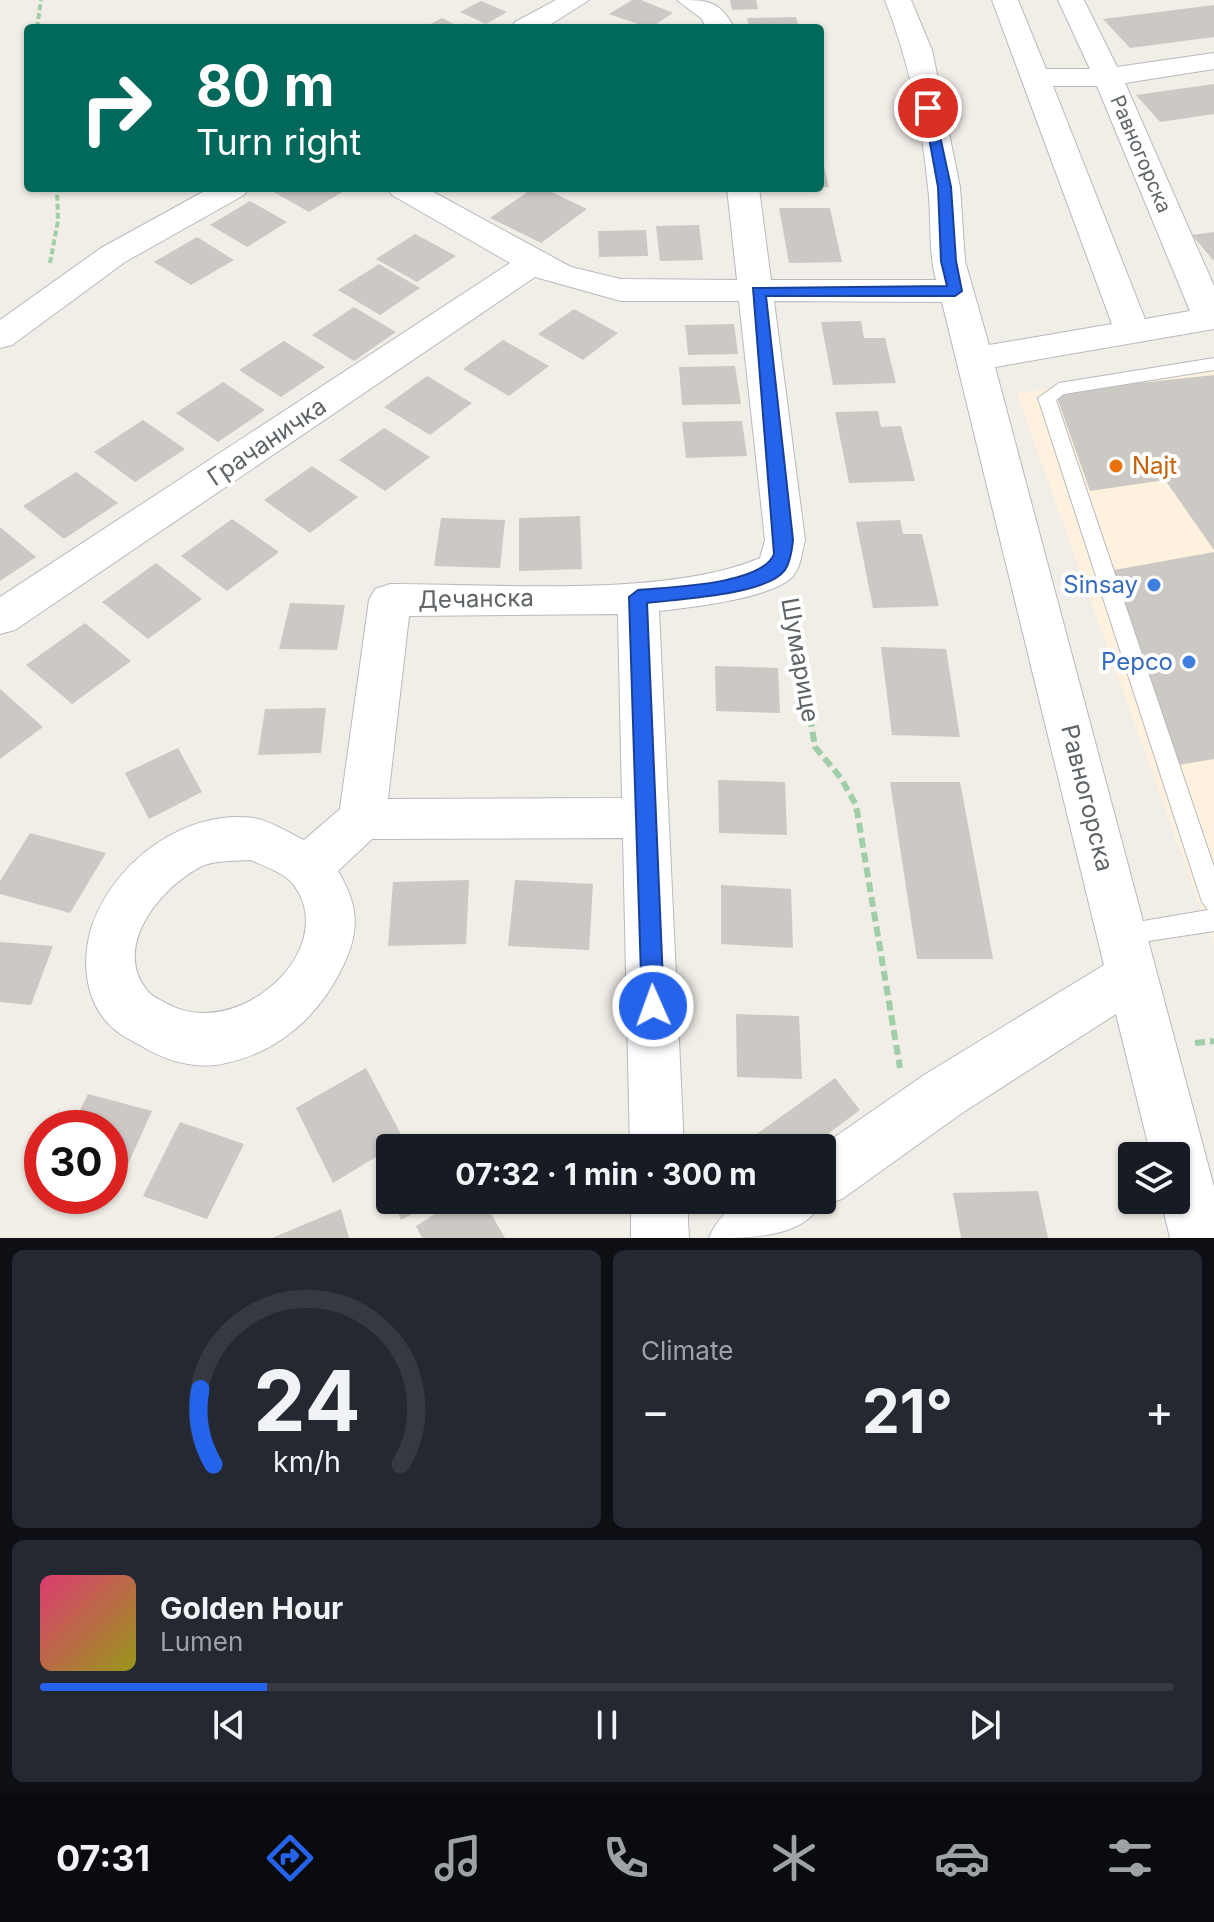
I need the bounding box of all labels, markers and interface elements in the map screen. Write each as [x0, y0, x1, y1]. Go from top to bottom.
text: 80 m [196, 52, 335, 120]
icon: right [64, 56, 168, 160]
pin [894, 74, 962, 142]
icon: arrive [906, 86, 950, 130]
street label: Равногорска [1105, 92, 1177, 216]
text: Turn right [196, 120, 361, 164]
street label: Грачаничка [202, 391, 332, 492]
place label: Najt [1132, 451, 1177, 480]
marker: Najt [1107, 457, 1125, 475]
place label: Sinsay [1063, 570, 1138, 599]
marker: Sinsay [1145, 576, 1163, 594]
street label: Дечанска [418, 583, 534, 614]
street label: Шумарице [775, 595, 826, 724]
place label: Pepco [1101, 647, 1173, 676]
marker: Pepco [1180, 653, 1198, 671]
street label: Равногорска [1055, 721, 1120, 874]
position arrow [611, 964, 695, 1048]
speed limit sign: 30 [24, 1110, 128, 1214]
map controls [1118, 1142, 1190, 1214]
button: layers [1118, 1142, 1190, 1214]
text: 07:32 · 1 min · 300 m [455, 1156, 757, 1192]
text: Climate [641, 1335, 733, 1366]
text: 24 [253, 1350, 360, 1451]
text: 21° [862, 1375, 953, 1447]
text: − [641, 1384, 670, 1438]
text: + [1145, 1384, 1174, 1438]
text: km/h [273, 1444, 340, 1479]
text: Golden Hour [160, 1590, 343, 1626]
text: Lumen [160, 1626, 243, 1657]
icon: previous [207, 1703, 251, 1747]
icon: pause [585, 1703, 629, 1747]
icon: next [963, 1703, 1007, 1747]
icon: directions [262, 1830, 318, 1886]
icon: music [430, 1830, 486, 1886]
icon: phone [598, 1830, 654, 1886]
icon: climate [766, 1830, 822, 1886]
icon: car [934, 1830, 990, 1886]
icon: filters [1102, 1830, 1158, 1886]
text: 07:31 [56, 1836, 150, 1880]

